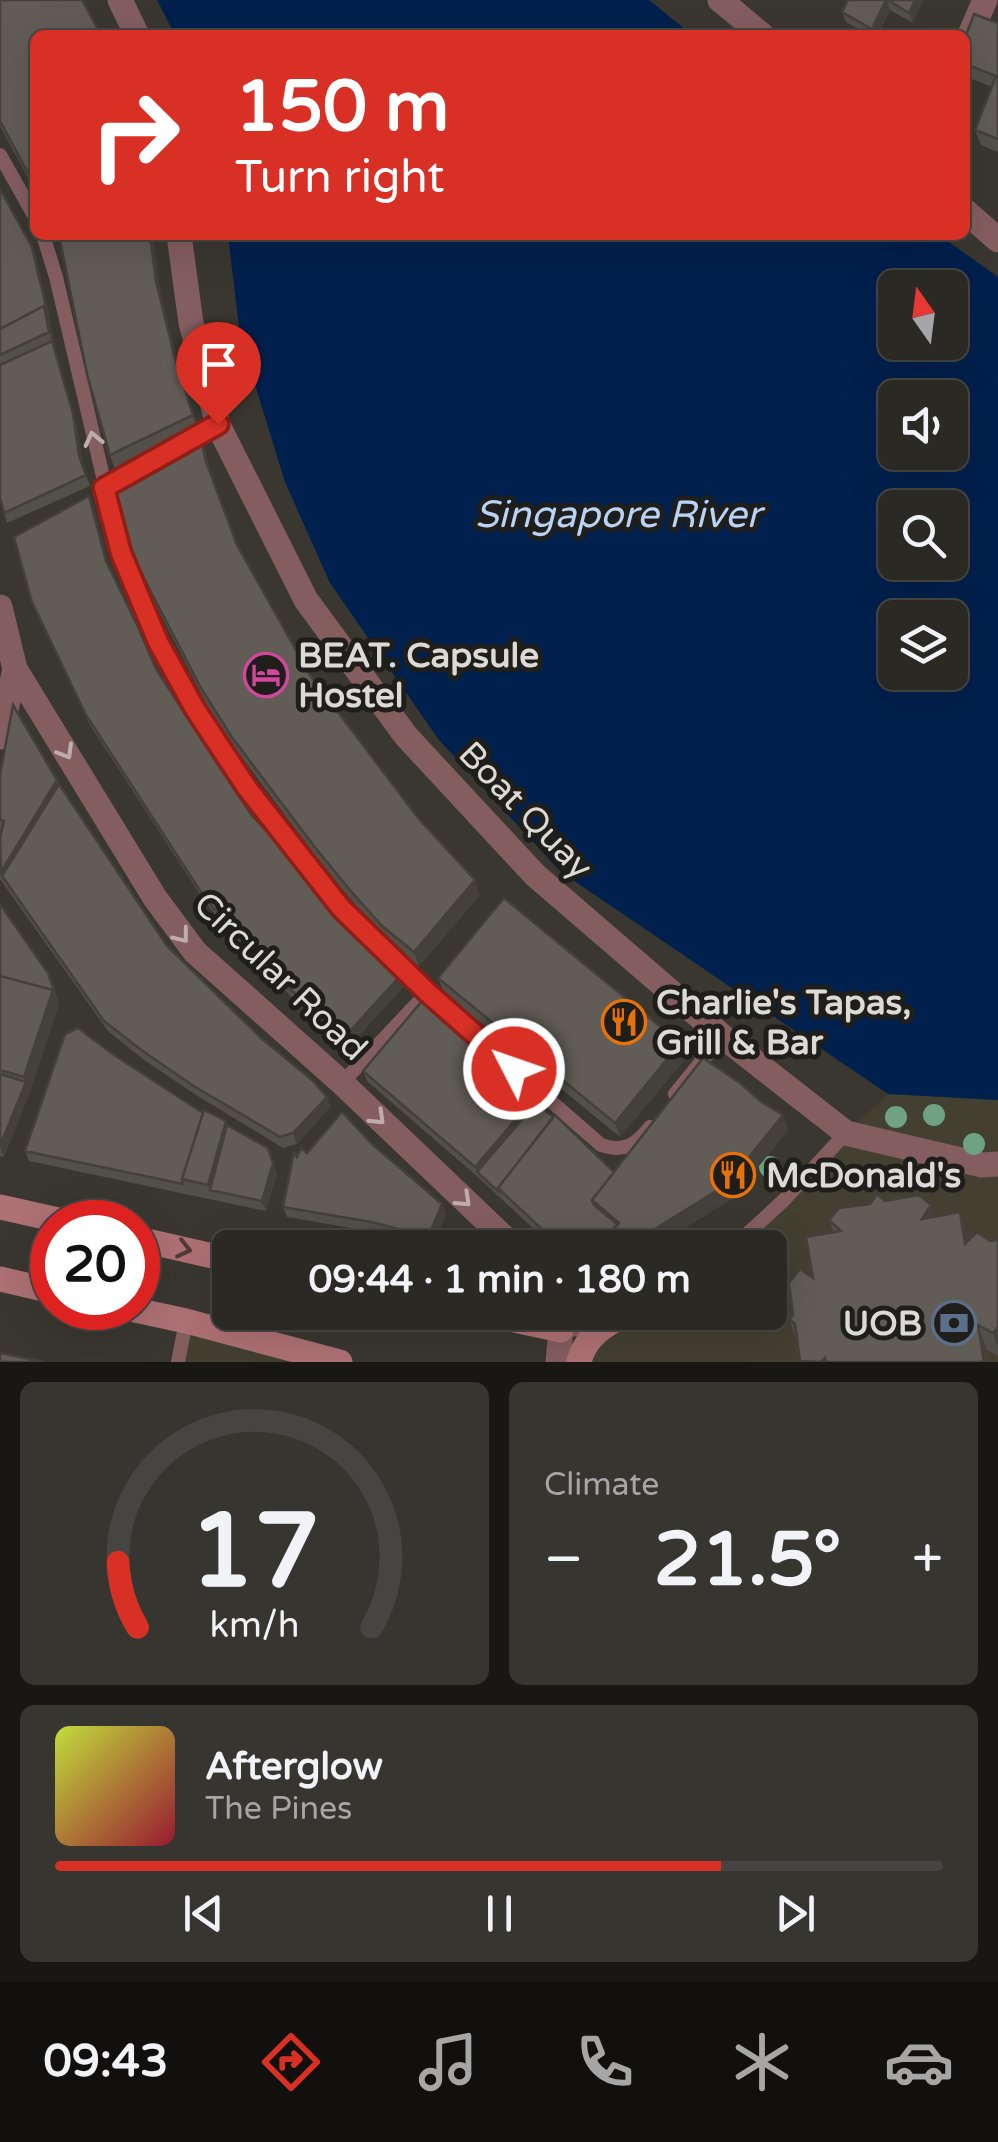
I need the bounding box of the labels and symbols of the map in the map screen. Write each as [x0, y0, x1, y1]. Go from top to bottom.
north arrow [878, 270, 968, 360]
pin [176, 322, 261, 425]
one-way arrow [84, 431, 105, 448]
water label: Singapore River [475, 492, 765, 538]
place label: BEAT. Capsule Hostel [298, 635, 539, 717]
hotel icon: BEAT. Capsule Hostel [243, 652, 289, 698]
street label: Boat Quay [450, 733, 601, 888]
one-way arrow [54, 741, 73, 759]
street label: Circular Road [185, 884, 376, 1070]
one-way arrow [171, 925, 188, 943]
place label: Charlie's Tapas, Grill & Bar [656, 982, 911, 1064]
restaurant icon: Charlie's Tapas, Grill & Bar [601, 999, 647, 1045]
position arrow [462, 1017, 566, 1121]
one-way arrow [366, 1106, 384, 1124]
restaurant icon: McDonald's [710, 1152, 756, 1198]
place label: McDonald's [766, 1155, 961, 1197]
one-way arrow [452, 1188, 471, 1206]
speed limit sign: 20 [30, 1200, 160, 1330]
one-way arrow [175, 1237, 192, 1258]
bank icon: UOB [931, 1300, 977, 1346]
place label: UOB [843, 1303, 922, 1345]

